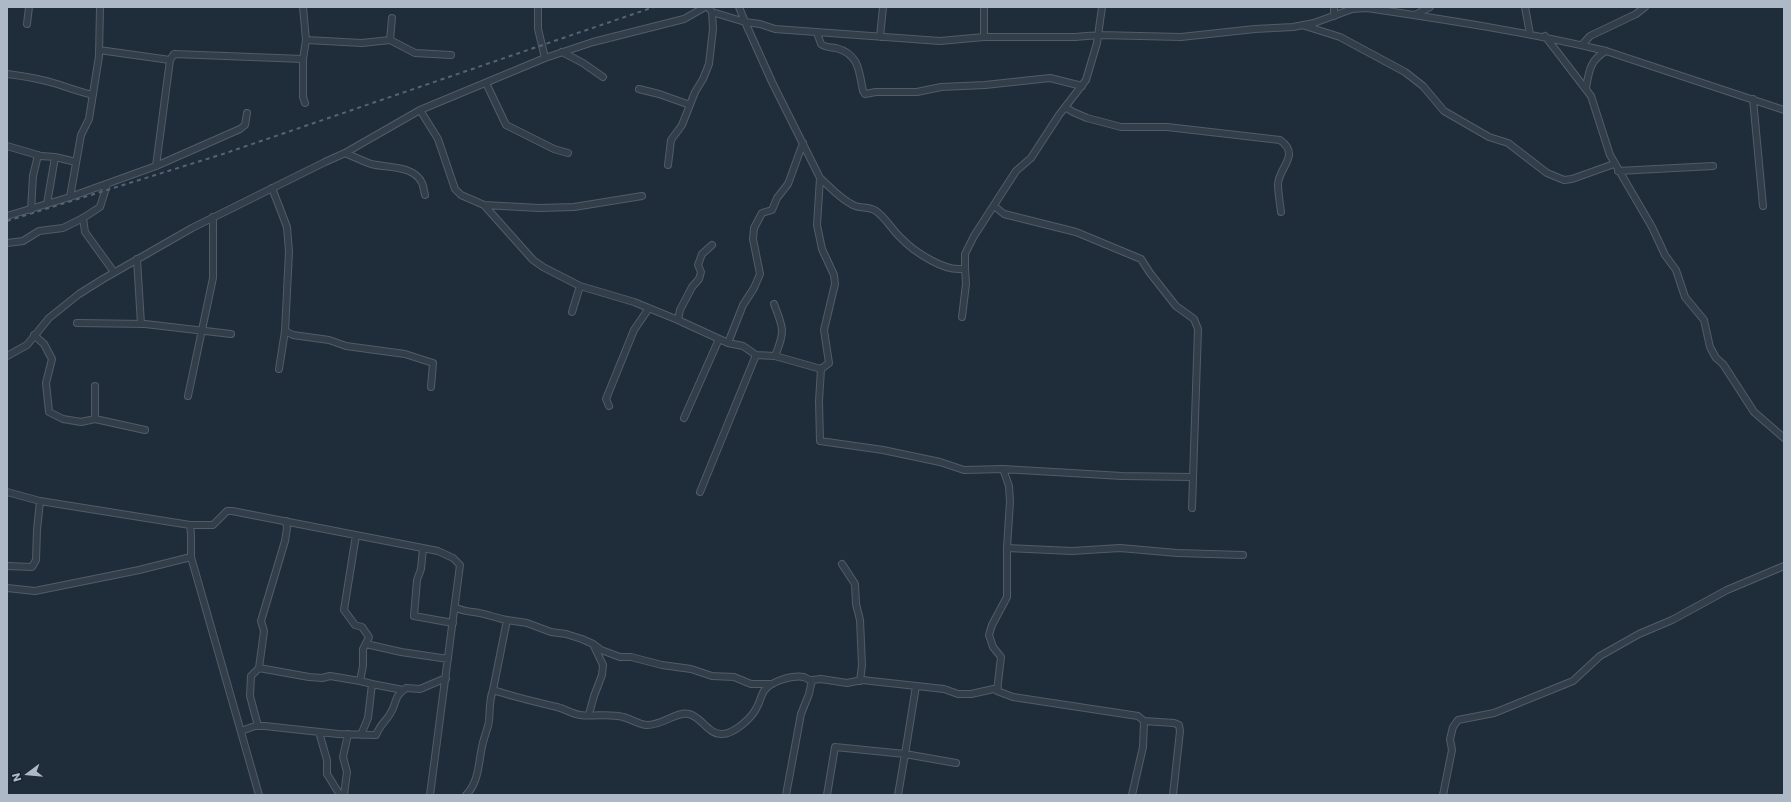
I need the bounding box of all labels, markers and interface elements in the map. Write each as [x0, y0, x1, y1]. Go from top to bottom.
north arrow [8, 754, 48, 794]
text: N [8, 771, 25, 783]

